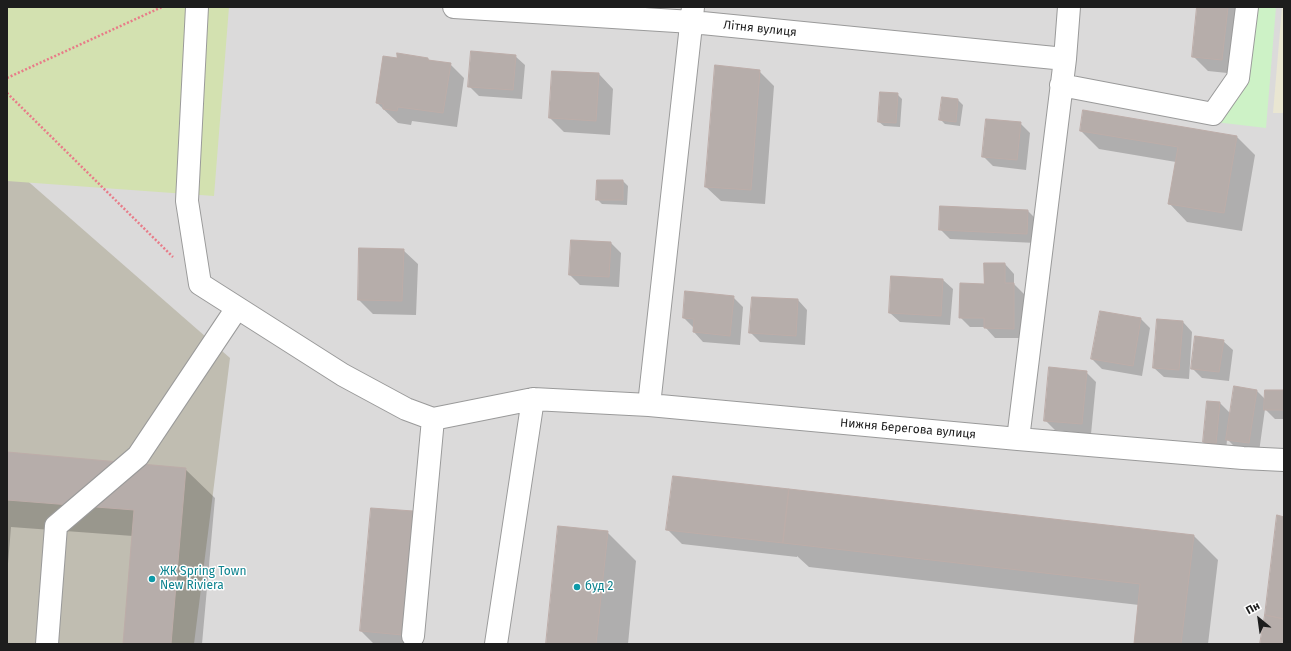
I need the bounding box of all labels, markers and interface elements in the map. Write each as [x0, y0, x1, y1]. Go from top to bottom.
street label: Літня вулиця [723, 18, 797, 40]
street label: Нижня Берегова вулиця [839, 416, 977, 442]
place label: ЖК Spring Town New Riviera [160, 565, 246, 593]
marker: ЖК Spring Town New Riviera [147, 574, 157, 584]
place label: буд 2 [585, 580, 613, 594]
marker: буд 2 [572, 582, 582, 592]
north arrow [1239, 599, 1279, 639]
text: Пн [1244, 599, 1262, 617]

